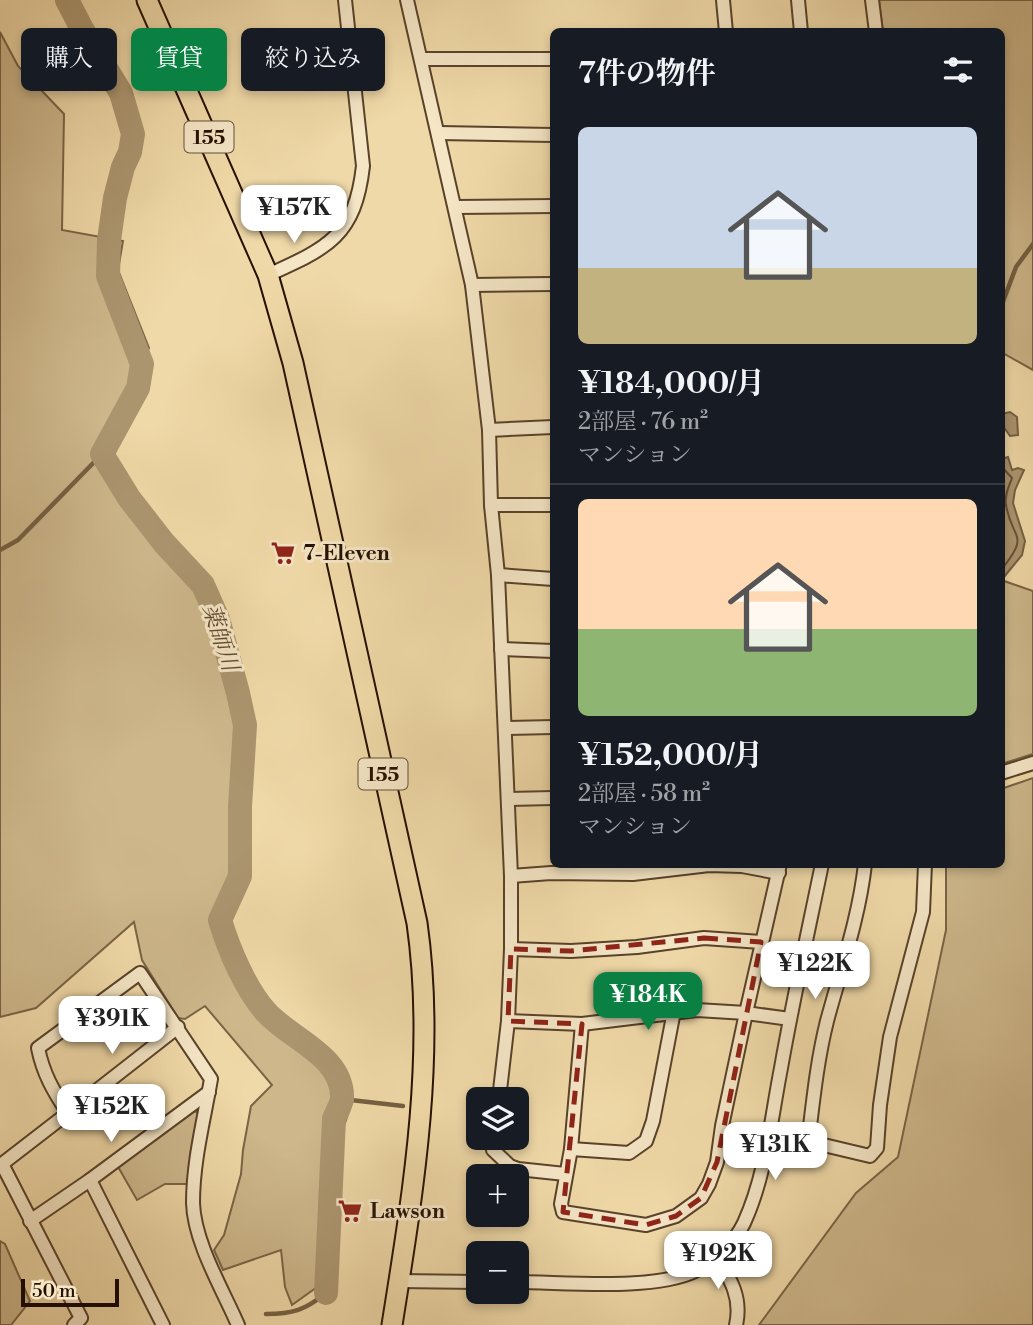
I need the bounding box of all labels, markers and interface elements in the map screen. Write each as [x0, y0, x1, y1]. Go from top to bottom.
chip: 購入 [21, 28, 117, 91]
chip: 賃貸 [131, 28, 227, 91]
chip: 絞り込み [241, 28, 385, 91]
icon: filters [939, 51, 977, 89]
text: 7件の物件 [578, 55, 716, 93]
road number: 155 [184, 122, 234, 153]
icon: home [715, 172, 841, 298]
pin: ¥157K [245, 186, 343, 245]
text: ¥157K [257, 194, 331, 222]
text: ¥184,000/月 [578, 365, 765, 403]
text: 2部屋 · 76 m² [578, 408, 708, 436]
text: マンション [578, 441, 692, 469]
supermarket icon: 7-Eleven [269, 539, 297, 567]
place label: 7-Eleven [303, 541, 390, 567]
icon: home [715, 544, 841, 670]
water label: 薬師川 [196, 600, 245, 677]
text: ¥152,000/月 [578, 737, 763, 775]
road number: 155 [358, 758, 408, 790]
text: 2部屋 · 58 m² [578, 780, 710, 808]
text: マンション [578, 813, 692, 841]
pin: ¥122K [766, 942, 864, 1001]
text: ¥122K [777, 950, 853, 978]
pin: ¥184K [599, 972, 697, 1032]
text: ¥184K [609, 981, 687, 1009]
pin: ¥391K [63, 996, 161, 1056]
text: ¥391K [75, 1005, 149, 1033]
pin: ¥152K [62, 1084, 160, 1144]
map controls [466, 1087, 529, 1304]
button: layers [466, 1087, 529, 1150]
text: ¥152K [73, 1093, 149, 1121]
pin: ¥131K [726, 1122, 824, 1182]
text: ¥131K [739, 1131, 811, 1159]
button: + [466, 1164, 529, 1227]
supermarket icon: Lawson [336, 1197, 364, 1225]
place label: Lawson [370, 1199, 445, 1225]
pin: ¥192K [669, 1232, 767, 1291]
text: ¥192K [680, 1240, 756, 1268]
button: − [466, 1241, 529, 1304]
scale bar [21, 1276, 119, 1308]
text: 50 m [32, 1279, 76, 1303]

